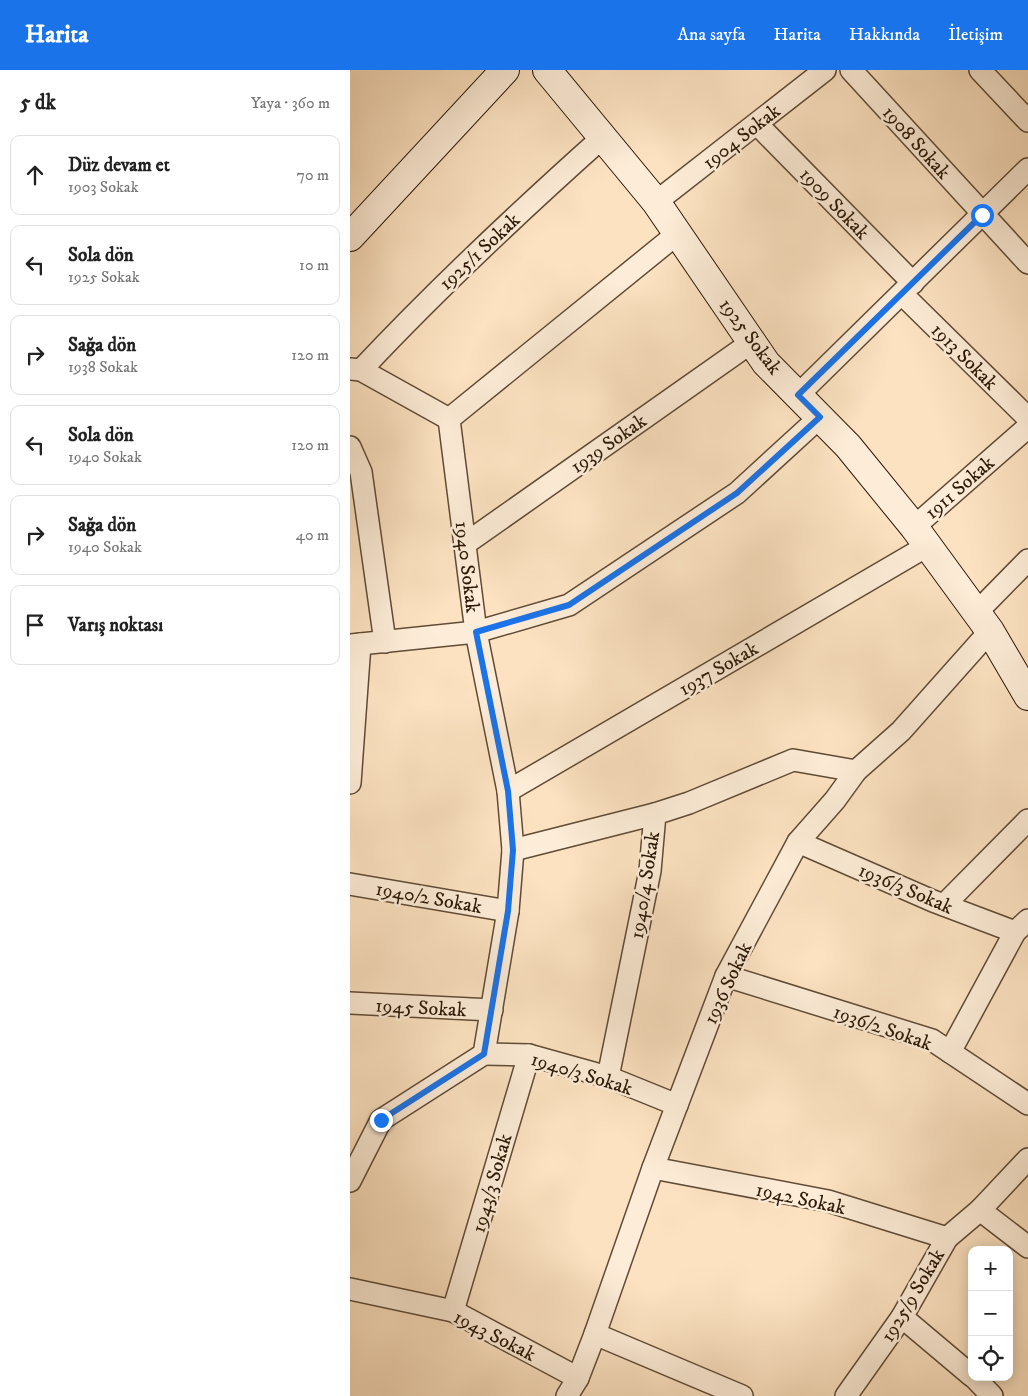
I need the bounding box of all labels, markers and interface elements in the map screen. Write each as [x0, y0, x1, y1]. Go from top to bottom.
text: Harita [25, 20, 88, 50]
text: Ana sayfa [678, 24, 745, 46]
text: Harita [773, 24, 821, 46]
text: Hakkında [849, 24, 920, 46]
text: İletişim [948, 24, 1003, 46]
text: 5 dk [20, 90, 56, 116]
text: Yaya · 360 m [251, 93, 330, 113]
street label: 1904 Sokak [698, 99, 786, 175]
street label: 1908 Sokak [876, 101, 956, 185]
text: Düz devam et [68, 154, 170, 177]
icon: ahead [21, 161, 49, 189]
street label: 1909 Sokak [793, 163, 874, 245]
text: 70 m [297, 165, 329, 185]
text: 1903 Sokak [68, 177, 139, 197]
route start [971, 204, 994, 227]
street label: 1925/1 Sokak [434, 208, 526, 296]
text: Sola dön [68, 244, 134, 267]
icon: left [21, 251, 49, 279]
text: 10 m [299, 255, 329, 275]
text: 1925 Sokak [68, 267, 140, 287]
street label: 1925 Sokak [713, 294, 787, 380]
street label: 1913 Sokak [925, 318, 1003, 396]
text: Sağa dön [68, 334, 136, 357]
icon: right [21, 341, 49, 369]
text: 120 m [291, 345, 329, 365]
text: 1938 Sokak [68, 357, 138, 377]
street label: 1939 Sokak [566, 409, 652, 480]
text: Sola dön [68, 424, 134, 447]
icon: left [21, 431, 49, 459]
text: 120 m [291, 435, 329, 455]
text: 1940 Sokak [68, 447, 142, 467]
street label: 1911 Sokak [920, 451, 1000, 525]
text: Sağa dön [68, 514, 136, 537]
street label: 1940 Sokak [448, 520, 485, 615]
icon: right [21, 521, 49, 549]
text: 40 m [296, 525, 329, 545]
text: 1940 Sokak [68, 537, 142, 557]
icon: arrive [21, 611, 49, 639]
text: Varış noktası [68, 614, 163, 637]
street label: 1937 Sokak [674, 636, 763, 702]
street label: 1940/4 Sokak [625, 829, 666, 941]
street label: 1936/3 Sokak [854, 858, 957, 921]
street label: 1940/2 Sokak [374, 877, 484, 920]
street label: 1936 Sokak [698, 938, 758, 1029]
street label: 1945 Sokak [375, 994, 467, 1023]
street label: 1936/2 Sokak [830, 1000, 935, 1057]
street label: 1940/3 Sokak [528, 1047, 636, 1102]
route end [370, 1109, 393, 1132]
street label: 1943/3 Sokak [466, 1131, 519, 1236]
street label: 1942 Sokak [753, 1178, 848, 1221]
street label: 1925/9 Sokak [876, 1244, 951, 1347]
map controls [968, 1246, 1013, 1381]
button: + [968, 1246, 1013, 1291]
button: − [968, 1291, 1013, 1336]
street label: 1943 Sokak [449, 1305, 540, 1368]
button: locate [968, 1336, 1013, 1381]

